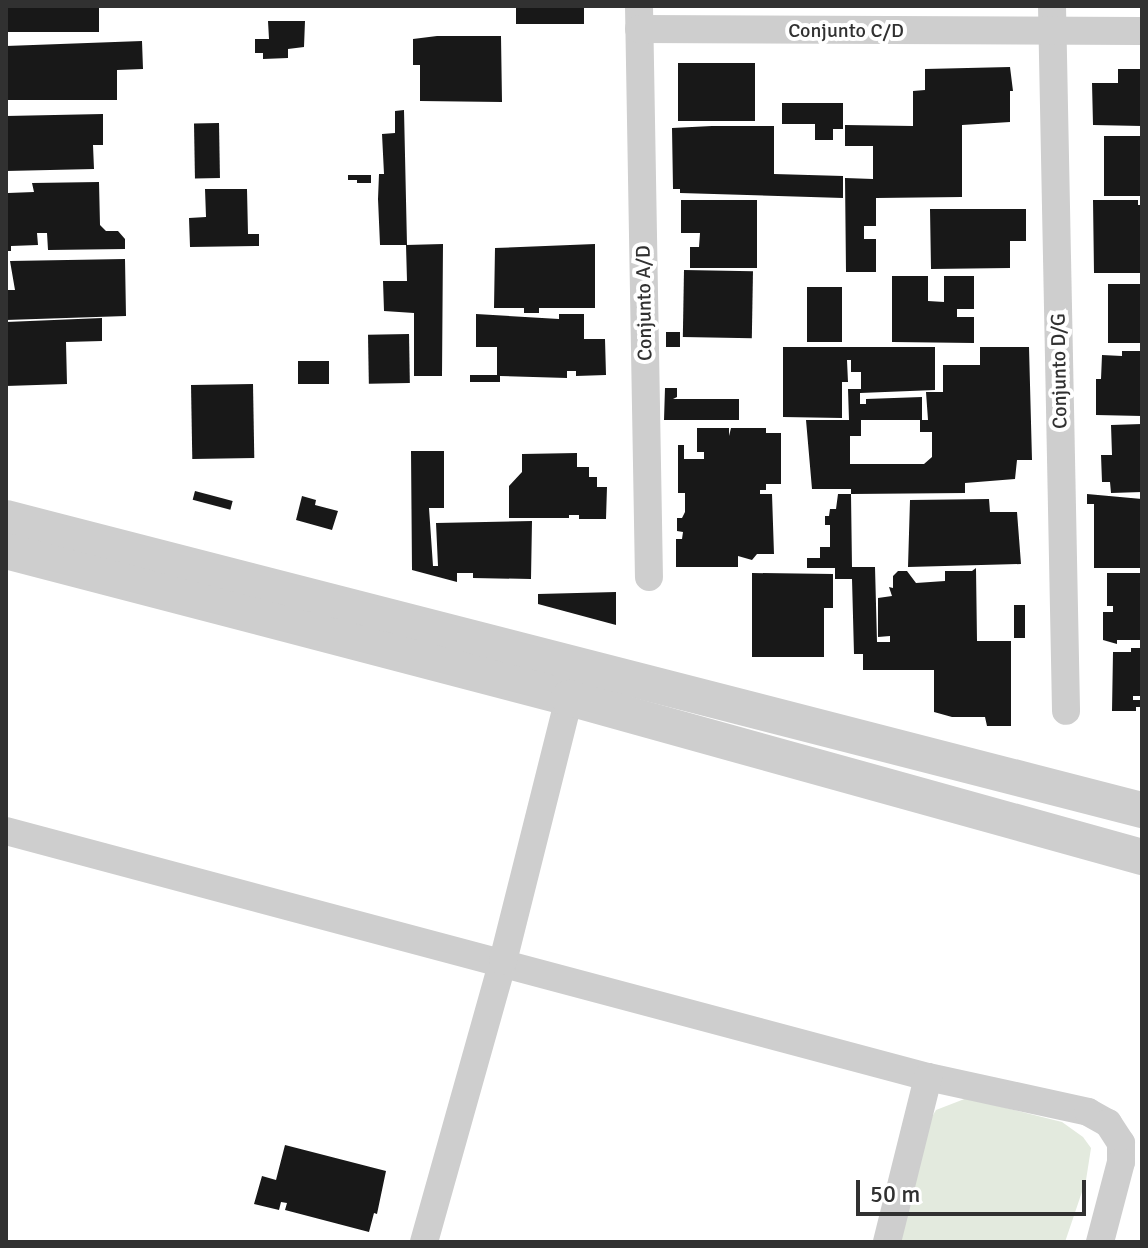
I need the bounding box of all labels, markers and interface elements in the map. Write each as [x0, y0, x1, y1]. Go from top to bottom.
street label: Conjunto C/D [788, 18, 904, 42]
street label: Conjunto A/D [631, 245, 657, 361]
street label: Conjunto D/G [1046, 313, 1072, 429]
scale bar [860, 1164, 1090, 1214]
text: 50 m [870, 1179, 920, 1209]

